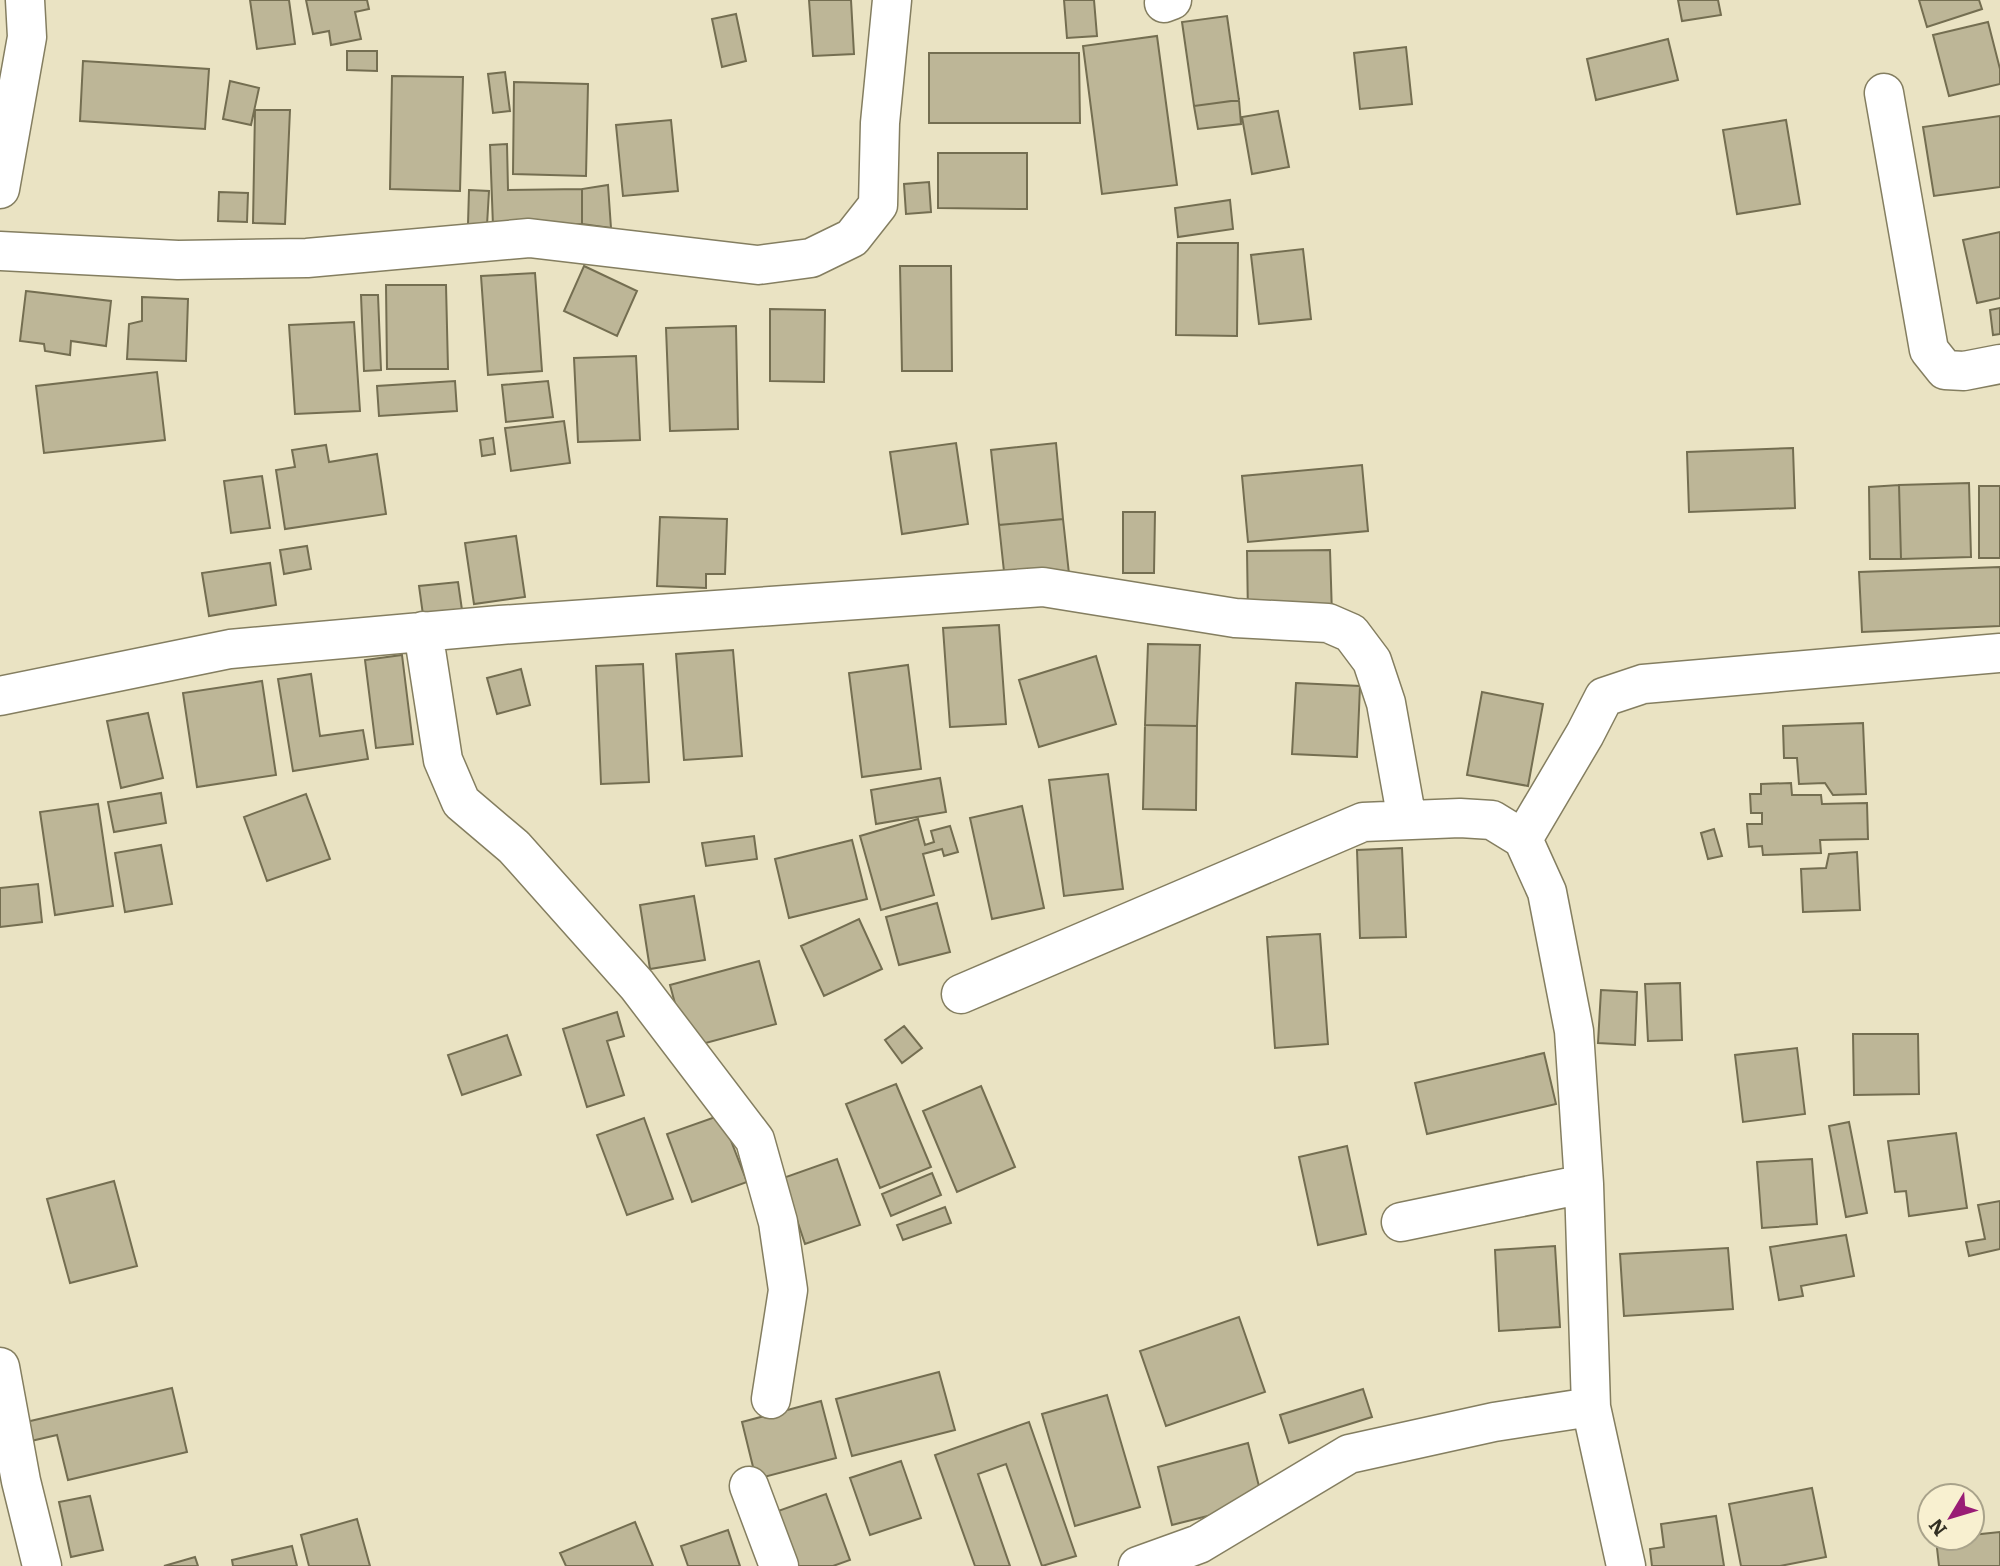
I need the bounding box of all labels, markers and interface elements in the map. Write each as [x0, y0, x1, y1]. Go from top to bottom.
north arrow [1916, 1482, 1986, 1552]
text: N [1921, 1513, 1953, 1543]

